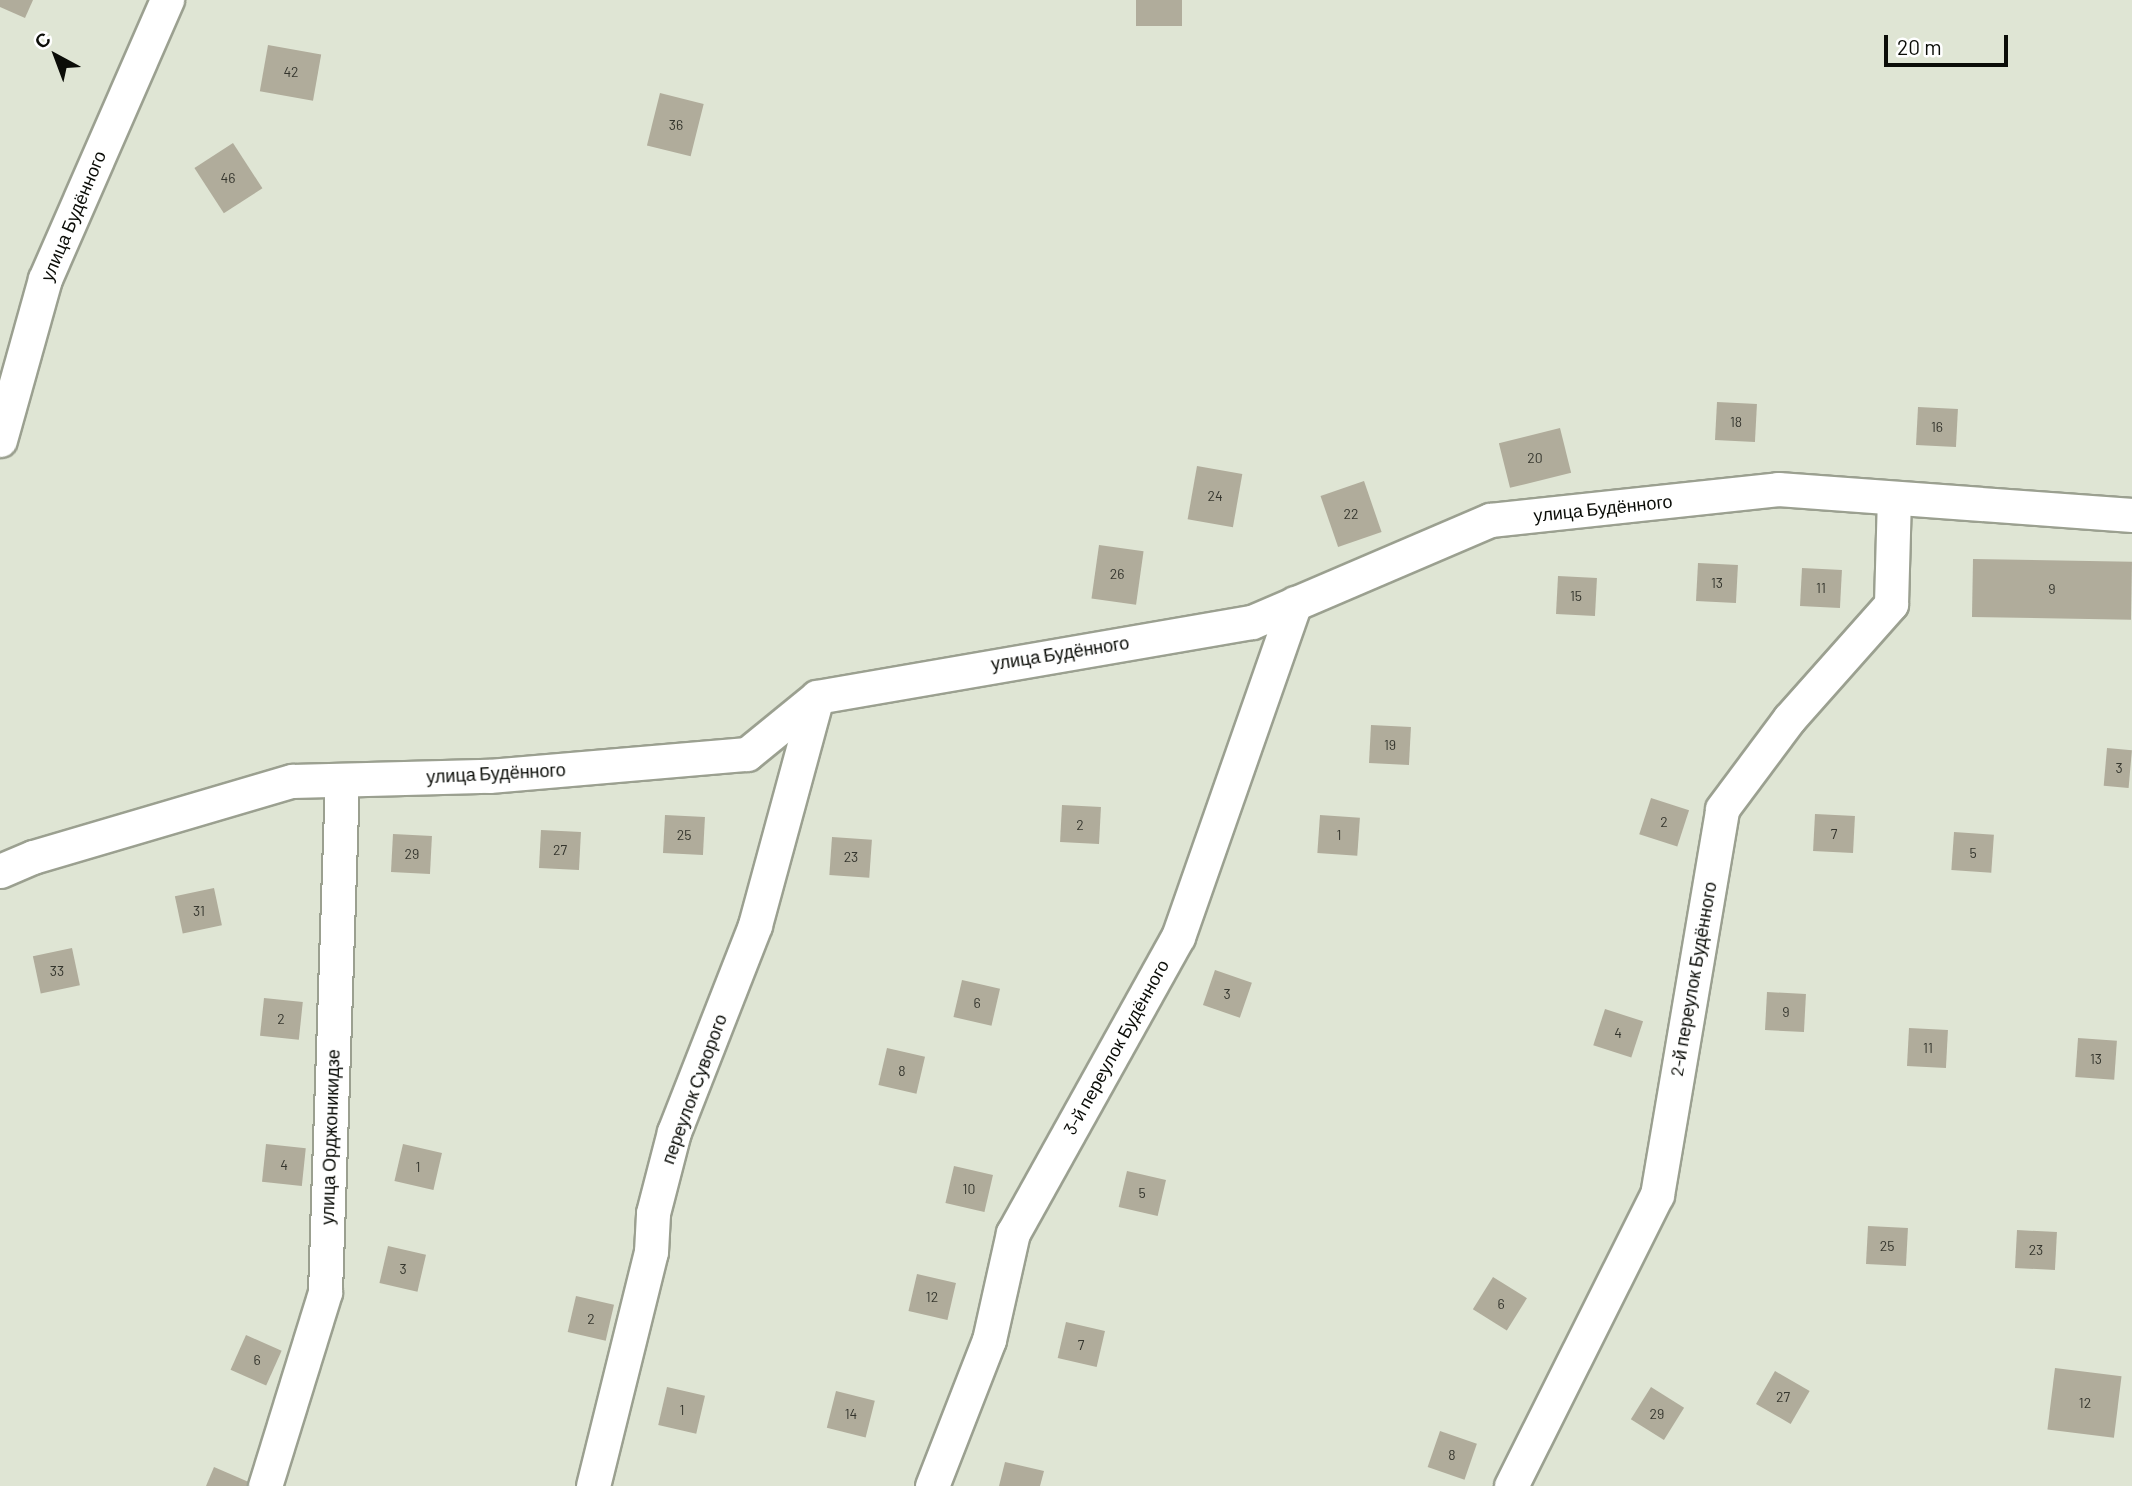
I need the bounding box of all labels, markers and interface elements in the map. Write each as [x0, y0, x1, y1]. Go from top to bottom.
north arrow [21, 21, 91, 91]
scale bar [1887, 21, 2011, 65]
text: С [29, 27, 55, 53]
text: 20 m [1897, 34, 1942, 59]
house number: 42 [283, 64, 299, 80]
house number: 36 [669, 117, 683, 133]
street label: улица Будённого [36, 148, 110, 284]
house number: 46 [221, 170, 235, 186]
house number: 18 [1730, 414, 1742, 430]
house number: 16 [1931, 419, 1943, 435]
house number: 20 [1527, 450, 1543, 466]
house number: 24 [1207, 488, 1223, 504]
street label: улица Будённого [1533, 490, 1673, 526]
house number: 22 [1343, 506, 1359, 522]
house number: 26 [1110, 566, 1124, 582]
house number: 13 [1711, 575, 1723, 591]
house number: 11 [1816, 580, 1826, 596]
house number: 9 [2048, 581, 2056, 597]
house number: 15 [1570, 588, 1582, 604]
street label: улица Будённого [989, 631, 1131, 675]
house number: 19 [1384, 737, 1396, 753]
street label: улица Будённого [426, 759, 566, 787]
house number: 3 [2115, 760, 2123, 776]
house number: 2 [1660, 814, 1668, 830]
house number: 2 [1076, 817, 1084, 833]
house number: 7 [1831, 826, 1837, 842]
house number: 25 [677, 827, 691, 843]
house number: 1 [1337, 827, 1341, 843]
house number: 27 [553, 842, 567, 858]
house number: 5 [1969, 845, 1977, 861]
house number: 29 [405, 846, 419, 862]
house number: 23 [844, 849, 858, 865]
street label: 2-й переулок Будённого [1665, 880, 1721, 1078]
house number: 31 [193, 903, 205, 919]
street label: 3-й переулок Будённого [1059, 956, 1173, 1138]
house number: 33 [50, 963, 64, 979]
house number: 3 [1223, 986, 1231, 1002]
house number: 6 [973, 995, 981, 1011]
house number: 9 [1782, 1004, 1790, 1020]
house number: 2 [277, 1011, 285, 1027]
street label: переулок Суворого [657, 1011, 731, 1167]
house number: 4 [1614, 1025, 1622, 1041]
house number: 11 [1923, 1040, 1933, 1056]
street label: улица Орджоникидзе [316, 1049, 344, 1225]
house number: 13 [2090, 1051, 2102, 1067]
house number: 8 [898, 1063, 906, 1079]
house number: 4 [280, 1157, 288, 1173]
house number: 1 [416, 1159, 420, 1175]
house number: 10 [963, 1181, 975, 1197]
house number: 5 [1138, 1185, 1146, 1201]
house number: 25 [1880, 1238, 1894, 1254]
house number: 23 [2029, 1242, 2043, 1258]
house number: 3 [399, 1261, 407, 1277]
house number: 12 [926, 1289, 938, 1305]
house number: 6 [1497, 1296, 1505, 1312]
house number: 2 [587, 1311, 595, 1327]
house number: 7 [1078, 1337, 1084, 1353]
house number: 6 [253, 1352, 261, 1368]
house number: 27 [1776, 1389, 1790, 1405]
house number: 12 [2079, 1395, 2091, 1411]
house number: 1 [680, 1402, 684, 1418]
house number: 14 [845, 1406, 857, 1422]
house number: 29 [1650, 1406, 1664, 1422]
house number: 8 [1448, 1447, 1456, 1463]

